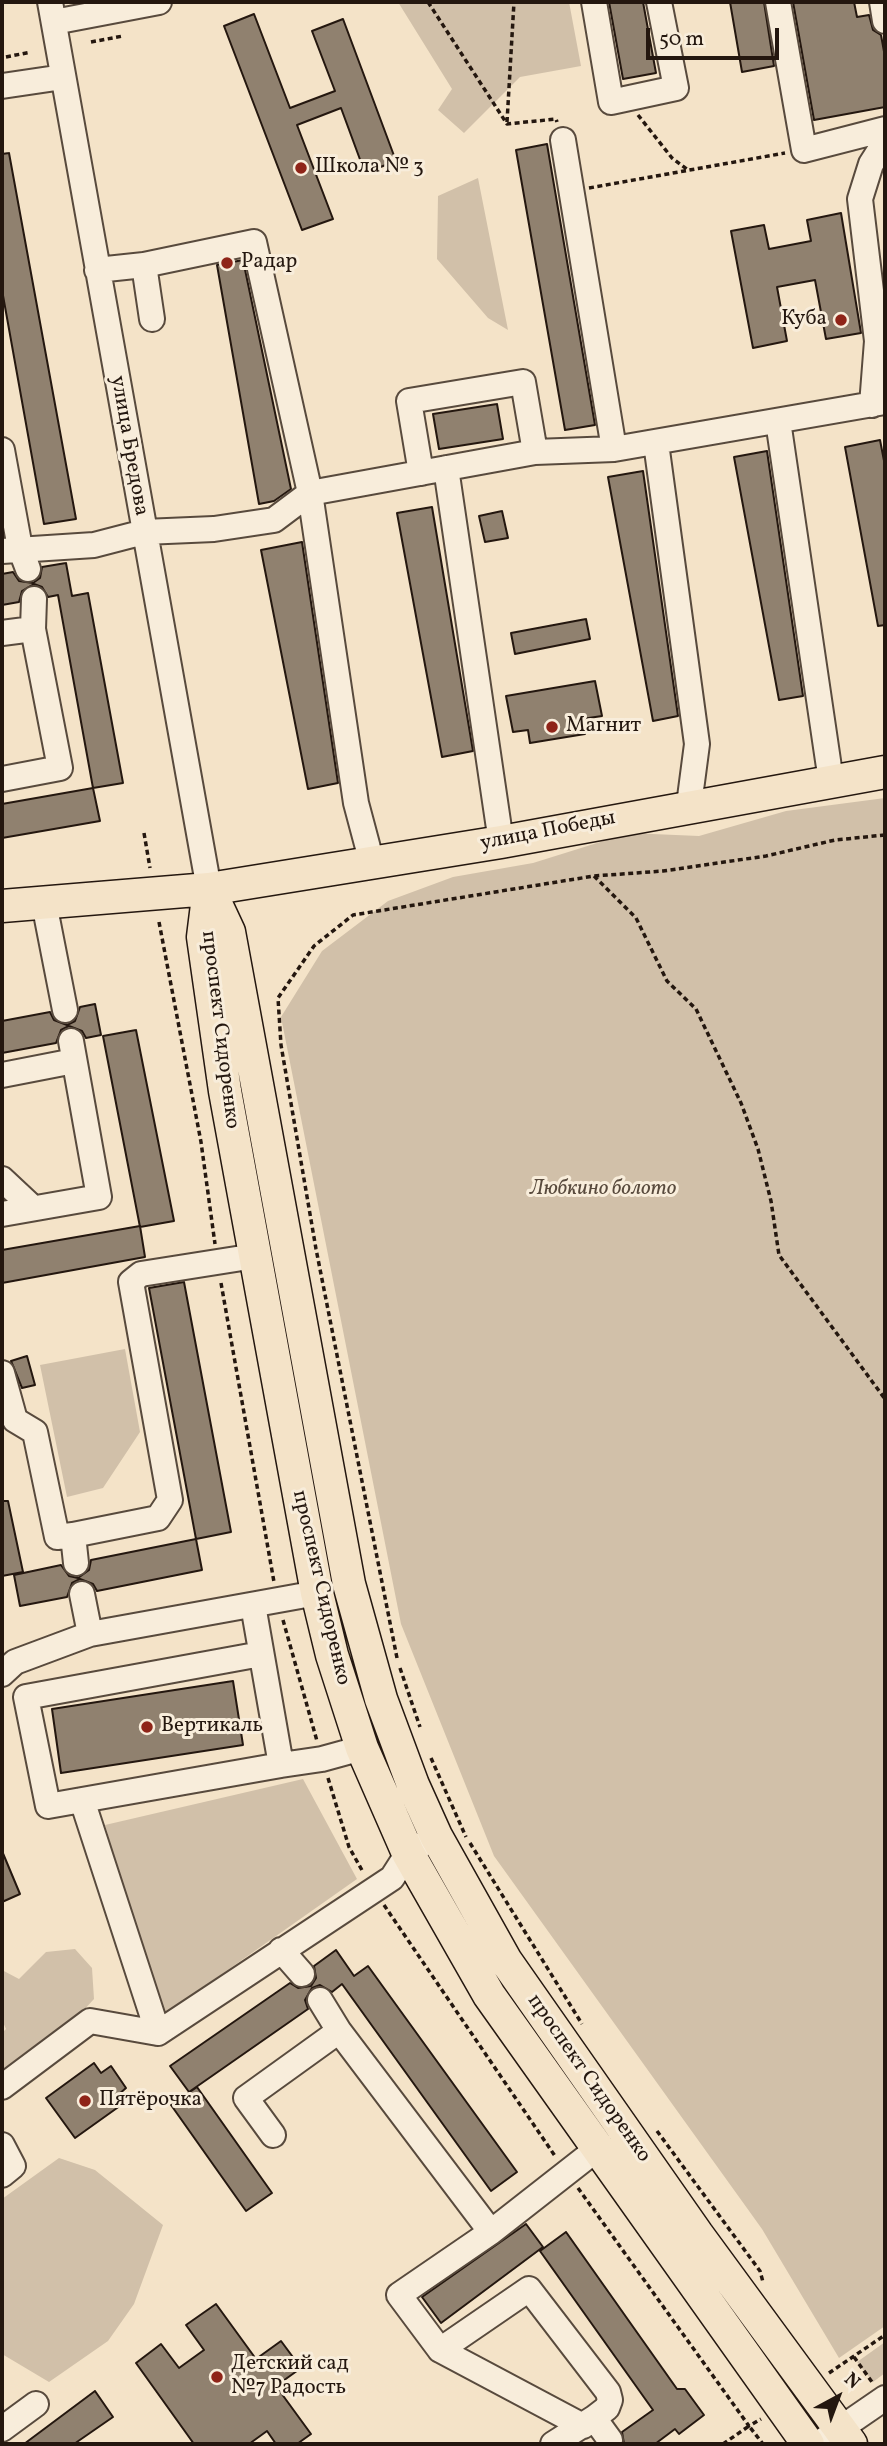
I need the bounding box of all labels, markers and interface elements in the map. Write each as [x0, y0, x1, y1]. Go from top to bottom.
scale bar [649, 14, 782, 58]
text: 50 m [659, 25, 704, 54]
place label: Школа № 3 [315, 155, 424, 181]
marker: Школа № 3 [293, 160, 309, 176]
place label: Радар [241, 250, 297, 276]
marker: Радар [219, 255, 235, 271]
place label: Куба [781, 307, 827, 333]
marker: Куба [833, 312, 849, 328]
street label: улица Бредова [103, 374, 153, 518]
place label: Магнит [566, 714, 641, 740]
marker: Магнит [544, 719, 560, 735]
street label: улица Победы [478, 807, 618, 857]
street label: проспект Сидоренко [194, 930, 244, 1130]
park label: Любкино болото [530, 1177, 676, 1203]
street label: проспект Сидоренко [285, 1488, 355, 1688]
place label: Вертикаль [161, 1714, 263, 1740]
marker: Вертикаль [139, 1719, 155, 1735]
street label: проспект Сидоренко [521, 1990, 655, 2168]
place label: Пятёрочка [99, 2088, 202, 2114]
marker: Пятёрочка [77, 2093, 93, 2109]
place label: Детский сад №7 Радость [231, 2352, 349, 2402]
north arrow [803, 2362, 873, 2432]
text: N [838, 2367, 866, 2395]
marker: Детский сад №7 Радость [209, 2369, 225, 2385]

